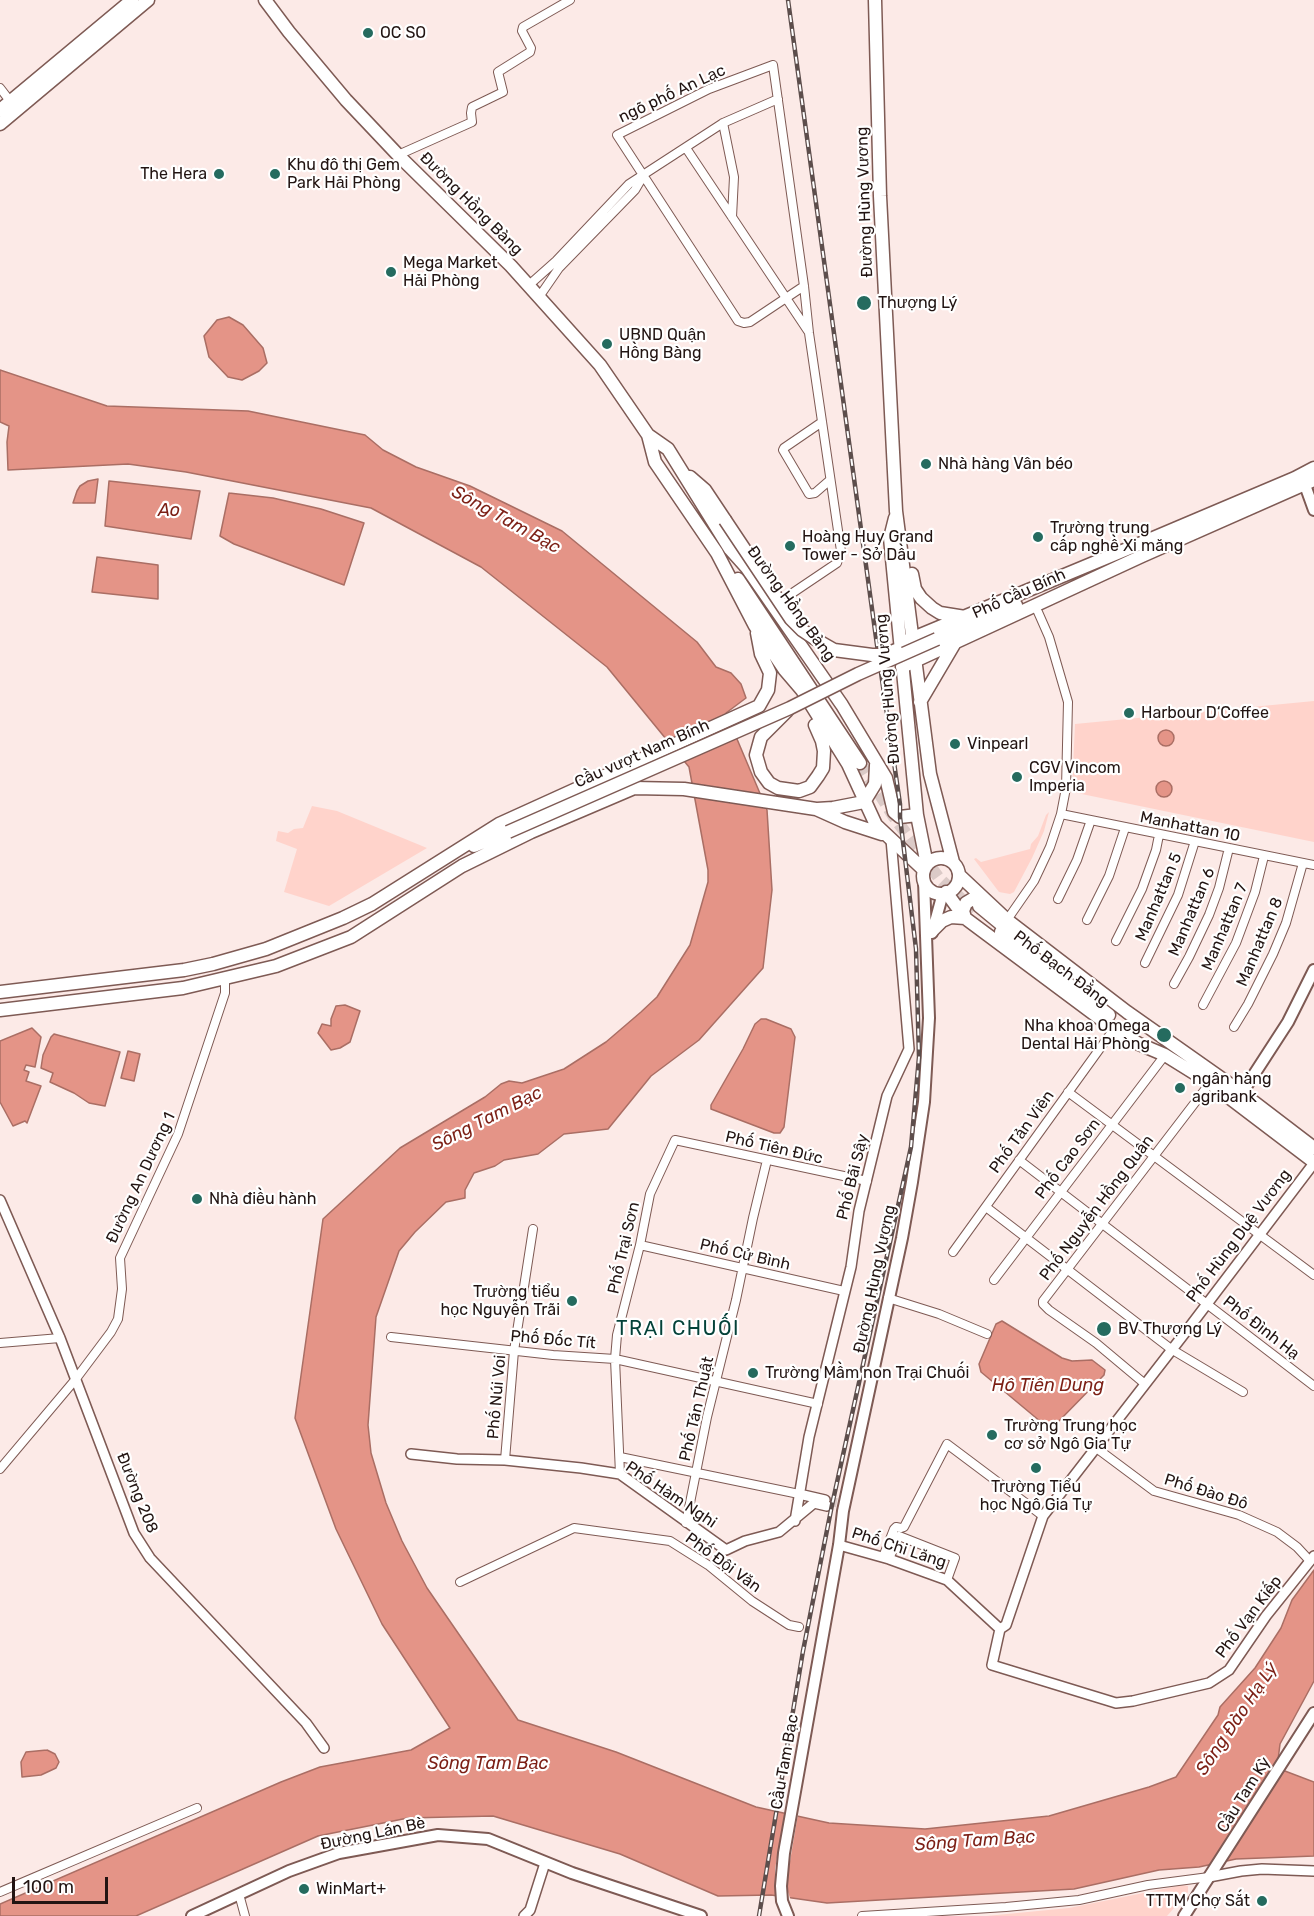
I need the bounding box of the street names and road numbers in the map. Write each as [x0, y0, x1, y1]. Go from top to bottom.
street label: ngõ phố An Lạc [615, 61, 729, 127]
street label: Đường Hùng Vương [853, 128, 877, 276]
street label: Đường Hồng Bàng [416, 149, 526, 259]
street label: Đường Hồng Bàng [743, 543, 839, 665]
street label: Phố Cầu Bính [969, 565, 1069, 623]
street label: Đường Hùng Vương [872, 615, 904, 763]
street label: Cầu vượt Nam Bính [573, 716, 711, 792]
street label: Manhattan 10 [1138, 808, 1242, 846]
street label: Manhattan 5 [1132, 850, 1186, 944]
street label: Manhattan 6 [1165, 865, 1219, 959]
street label: Manhattan 7 [1198, 880, 1252, 974]
street label: Manhattan 8 [1233, 895, 1287, 989]
street label: Phố Bạch Đằng [1009, 927, 1113, 1011]
street label: Phố Tản Viên [985, 1087, 1059, 1177]
street label: Đường An Dương 1 [103, 1111, 179, 1245]
street label: Phố Cao Sơn [1032, 1115, 1104, 1203]
street label: Phố Tiên Đức [724, 1128, 824, 1168]
street label: Phố Nguyễn Hồng Quân [1036, 1131, 1158, 1285]
street label: Phố Bãi Sậy [833, 1132, 873, 1222]
street label: Phố Hùng Duệ Vương [1183, 1166, 1295, 1306]
street label: Phố Trại Sơn [604, 1200, 644, 1296]
street label: Đường Hùng Vương [850, 1205, 900, 1353]
street label: Phố Cử Bình [698, 1235, 792, 1275]
street label: Phố Đình Hạ [1219, 1292, 1303, 1364]
street label: Phố Đốc Tít [510, 1327, 596, 1353]
street label: Phố Núi Voi [484, 1354, 510, 1440]
street label: Phố Tán Thuật [676, 1355, 718, 1463]
street label: Đường 208 [112, 1451, 162, 1535]
street label: Phố Hàm Nghi [622, 1457, 720, 1533]
street label: Phố Đào Đô [1162, 1470, 1250, 1514]
street label: Phố Chi Lăng [849, 1524, 949, 1572]
street label: Phố Đội Văn [681, 1529, 765, 1597]
street label: Phố Vạn Kiếp [1212, 1572, 1286, 1662]
street label: Cầu Tam Bạc [767, 1713, 803, 1811]
street label: Cầu Tam Kỳ [1213, 1754, 1275, 1836]
street label: Đường Lán Bè [320, 1814, 426, 1854]

